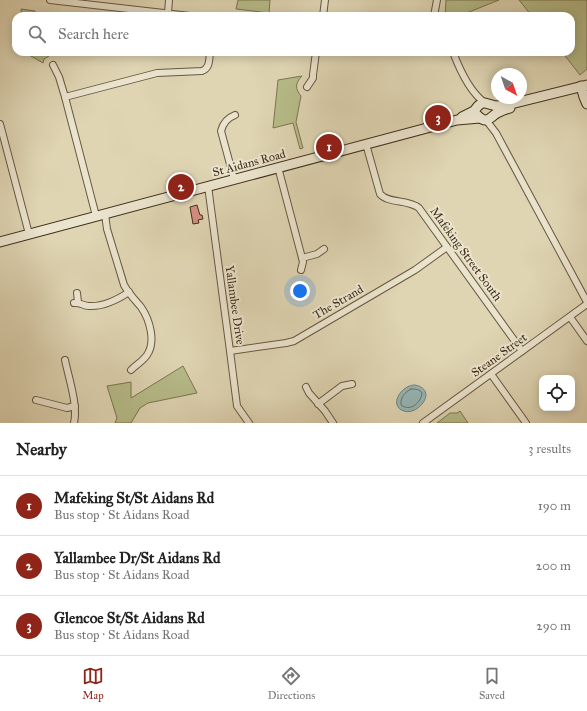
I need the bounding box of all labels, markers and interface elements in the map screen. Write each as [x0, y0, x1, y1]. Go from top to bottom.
search box [12, 12, 575, 56]
icon: search [26, 23, 48, 45]
text: Search here [58, 25, 129, 43]
north arrow [491, 68, 527, 104]
pin: 3 [425, 103, 451, 133]
pin: 1 [316, 132, 342, 162]
street label: St Aidans Road [211, 147, 287, 179]
pin: 2 [168, 172, 194, 202]
street label: Mafeking Street South [426, 204, 505, 305]
street label: Yallambee Drive [223, 265, 247, 345]
your location [290, 281, 310, 301]
street label: The Strand [310, 282, 366, 322]
street label: Steane Street [469, 330, 530, 380]
map controls [539, 375, 575, 411]
button: locate [539, 375, 575, 411]
text: Nearby [16, 439, 67, 460]
text: 3 results [528, 441, 571, 457]
text: Mafeking St/St Aidans Rd [54, 489, 214, 507]
text: 1 [26, 498, 32, 514]
text: 190 m [538, 498, 571, 514]
text: Bus stop · St Aidans Road [54, 507, 189, 523]
text: Yallambee Dr/St Aidans Rd [54, 549, 220, 567]
text: 2 [26, 558, 32, 574]
text: 200 m [536, 558, 571, 574]
text: Bus stop · St Aidans Road [54, 567, 189, 583]
text: Glencoe St/St Aidans Rd [54, 609, 205, 627]
text: 3 [26, 618, 32, 634]
text: 290 m [536, 618, 571, 634]
text: Bus stop · St Aidans Road [54, 627, 189, 643]
tab: Map [82, 665, 104, 702]
tab: Directions [268, 665, 315, 702]
tab: Saved [479, 665, 505, 702]

